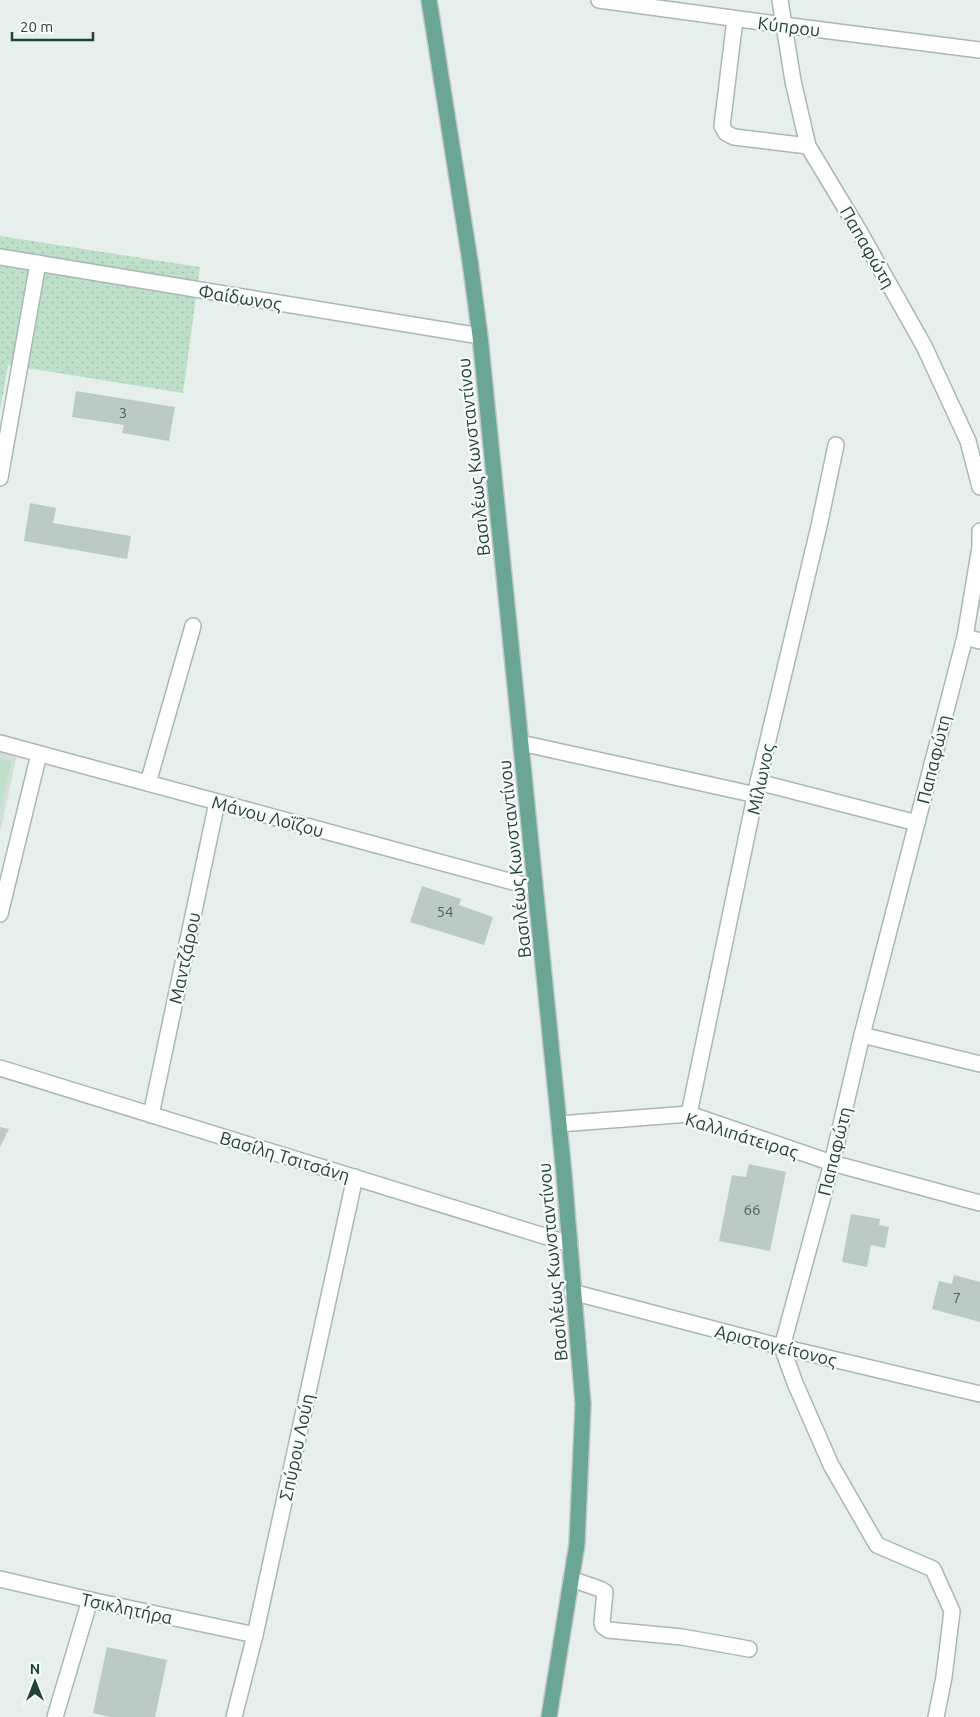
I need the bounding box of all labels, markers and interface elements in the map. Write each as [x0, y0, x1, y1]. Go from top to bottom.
scale bar [12, 10, 94, 42]
street label: Κύπρου [757, 12, 821, 40]
text: 20 m [20, 18, 53, 35]
street label: Παπαφώτη [837, 203, 899, 291]
street label: Φαίδωνος [197, 281, 283, 314]
street label: Βασιλέως Κωνσταντίνου [453, 357, 494, 557]
house number: 3 [119, 404, 127, 421]
street label: Παπαφώτη [912, 712, 954, 806]
street label: Μίλωνος [743, 742, 778, 817]
street label: Βασιλέως Κωνσταντίνου [494, 759, 535, 959]
street label: Μάνου Λοΐζου [210, 791, 326, 842]
house number: 54 [437, 903, 453, 920]
street label: Μαντζάρου [165, 910, 204, 1006]
street label: Παπαφώτη [813, 1104, 855, 1198]
street label: Καλλιπάτειρας [683, 1108, 801, 1163]
street label: Βασίλη Τσιτσάνη [218, 1127, 352, 1185]
street label: Βασιλέως Κωνσταντίνου [533, 1162, 572, 1362]
house number: 66 [744, 1201, 760, 1218]
house number: 7 [953, 1289, 961, 1306]
street label: Αριστογείτονος [713, 1320, 839, 1371]
street label: Σπύρου Λούη [275, 1392, 317, 1502]
street label: Τσικλητήρα [79, 1589, 175, 1628]
north arrow [10, 1657, 60, 1707]
text: N [30, 1661, 40, 1677]

